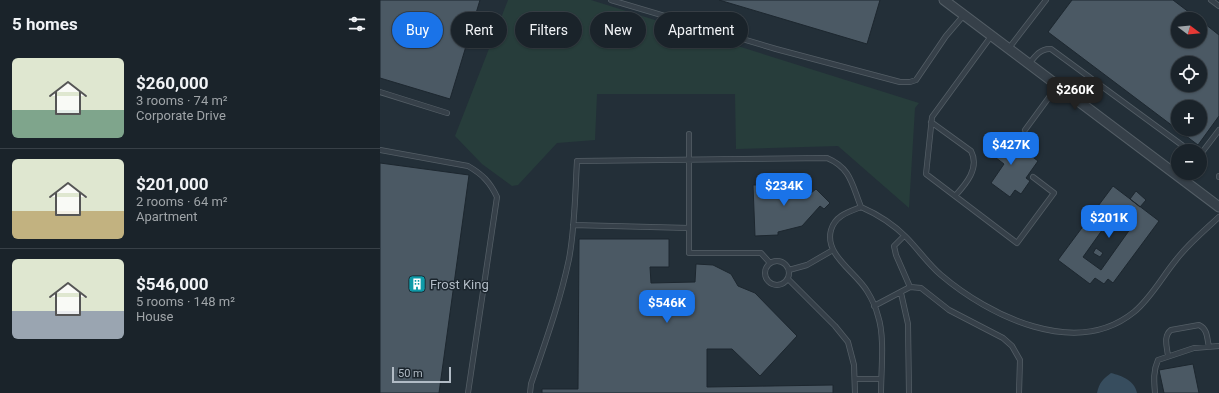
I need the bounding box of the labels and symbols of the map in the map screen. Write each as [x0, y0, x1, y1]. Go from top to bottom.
north arrow [1171, 12, 1207, 48]
pin: $260K [1047, 77, 1103, 111]
pin: $427K [983, 132, 1039, 166]
pin: $234K [756, 173, 812, 207]
pin: $201K [1081, 205, 1137, 239]
building icon: Frost King [407, 274, 427, 294]
place label: Frost King [430, 277, 489, 292]
pin: $546K [639, 290, 695, 324]
scale bar [392, 365, 451, 384]

